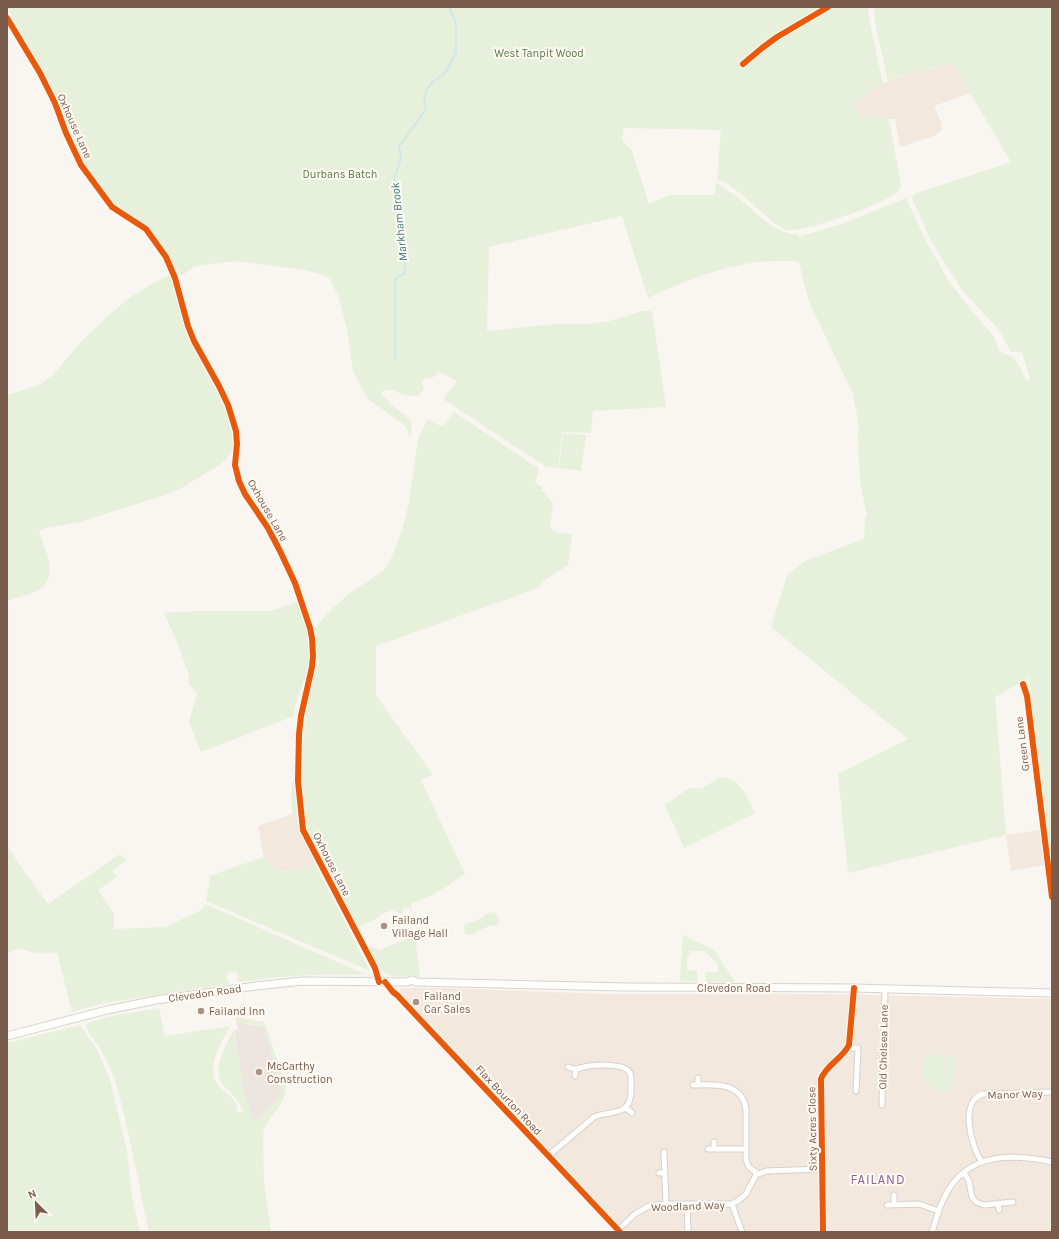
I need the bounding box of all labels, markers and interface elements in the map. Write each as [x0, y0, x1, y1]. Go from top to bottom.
park label: West Tanpit Wood [494, 47, 584, 60]
street label: Oxhouse Lane [54, 92, 95, 161]
park label: Durbans Batch [303, 168, 377, 181]
water label: Markham Brook [388, 181, 410, 262]
street label: Oxhouse Lane [245, 477, 291, 544]
street label: Green Lane [1013, 715, 1032, 772]
street label: Oxhouse Lane [310, 830, 353, 898]
place label: Failand Village Hall [392, 914, 448, 940]
marker: Failand Village Hall [379, 921, 389, 931]
street label: Clevedon Road [168, 982, 242, 1005]
street label: Clevedon Road [697, 982, 771, 995]
place label: Failand Car Sales [424, 990, 471, 1016]
marker: Failand Car Sales [411, 997, 421, 1007]
street label: Old Chelsea Lane [876, 1004, 891, 1090]
place label: Failand Inn [209, 1005, 265, 1018]
marker: Failand Inn [196, 1006, 206, 1016]
place label: McCarthy Construction [267, 1060, 333, 1086]
street label: Flax Bourton Road [473, 1063, 545, 1138]
marker: McCarthy Construction [254, 1067, 264, 1077]
street label: Sixty Acres Close [805, 1086, 820, 1171]
street label: Manor Way [987, 1087, 1043, 1102]
district label: FAILAND [850, 1172, 906, 1187]
north arrow [16, 1183, 56, 1223]
text: N [26, 1187, 38, 1202]
street label: Woodland Way [651, 1199, 725, 1214]

